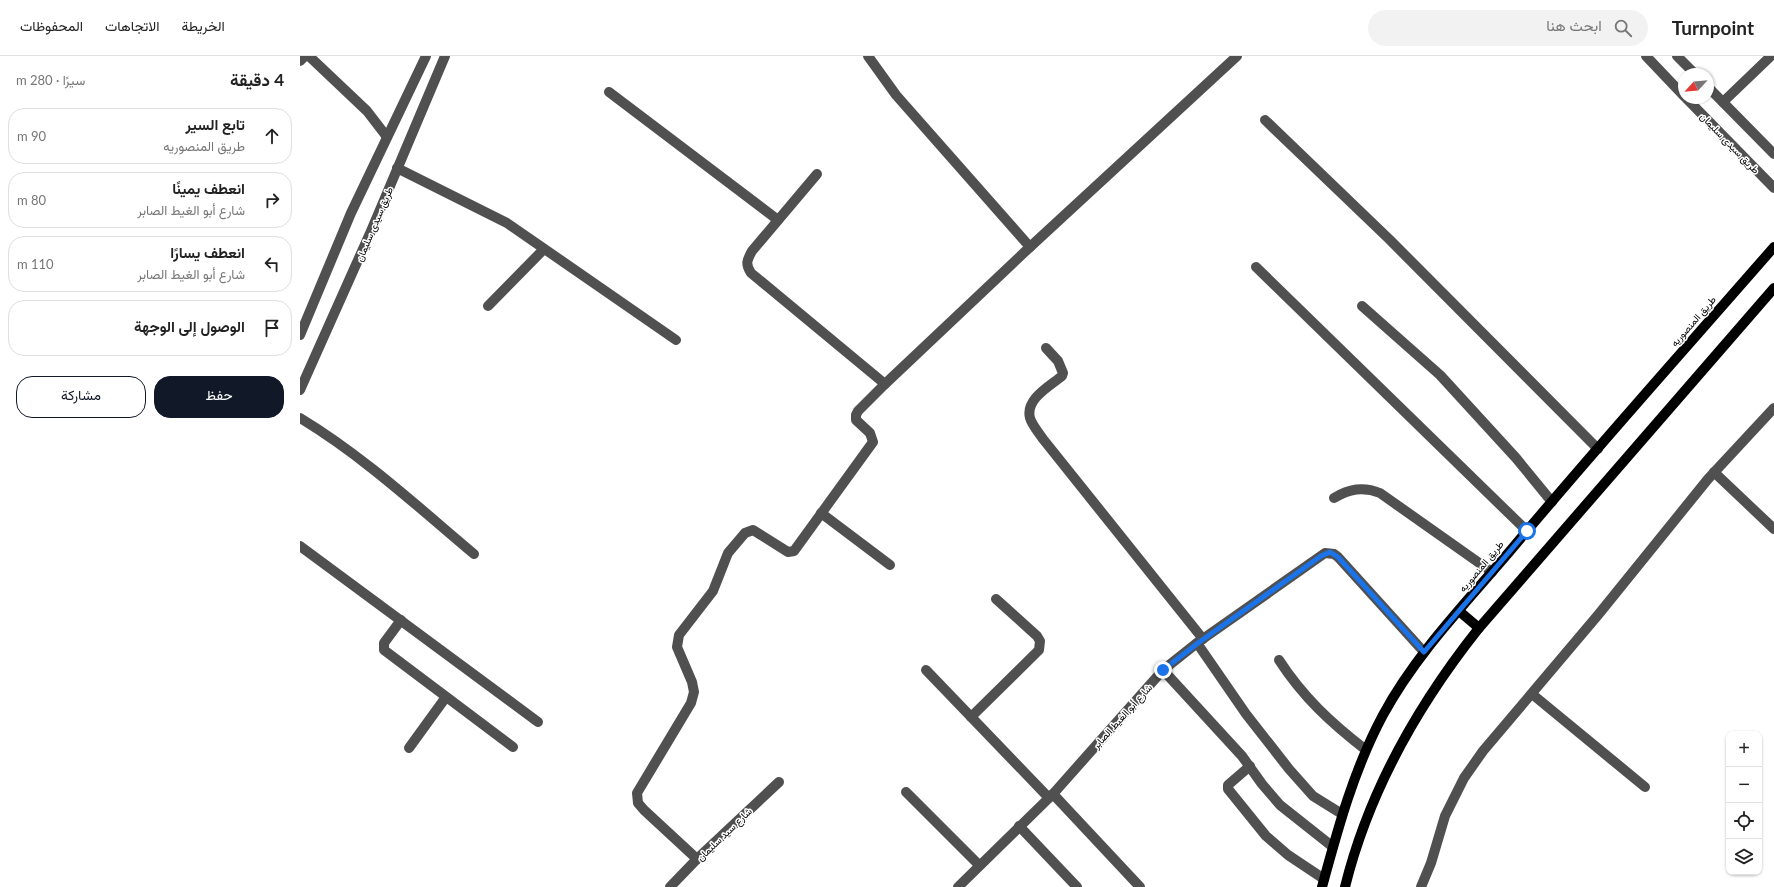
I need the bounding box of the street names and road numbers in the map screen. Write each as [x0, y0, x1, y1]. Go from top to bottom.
street label: طريق سيدى سليمان [1697, 110, 1762, 177]
street label: طريق سيدى سليمان [353, 184, 396, 264]
street label: طريق المنصوريه [1668, 293, 1719, 349]
street label: طريق المنصوريه [1456, 538, 1507, 595]
street label: شارع أبو الغيط الصابر [1089, 681, 1155, 752]
street label: شارع سيد سليمان [694, 805, 755, 864]

